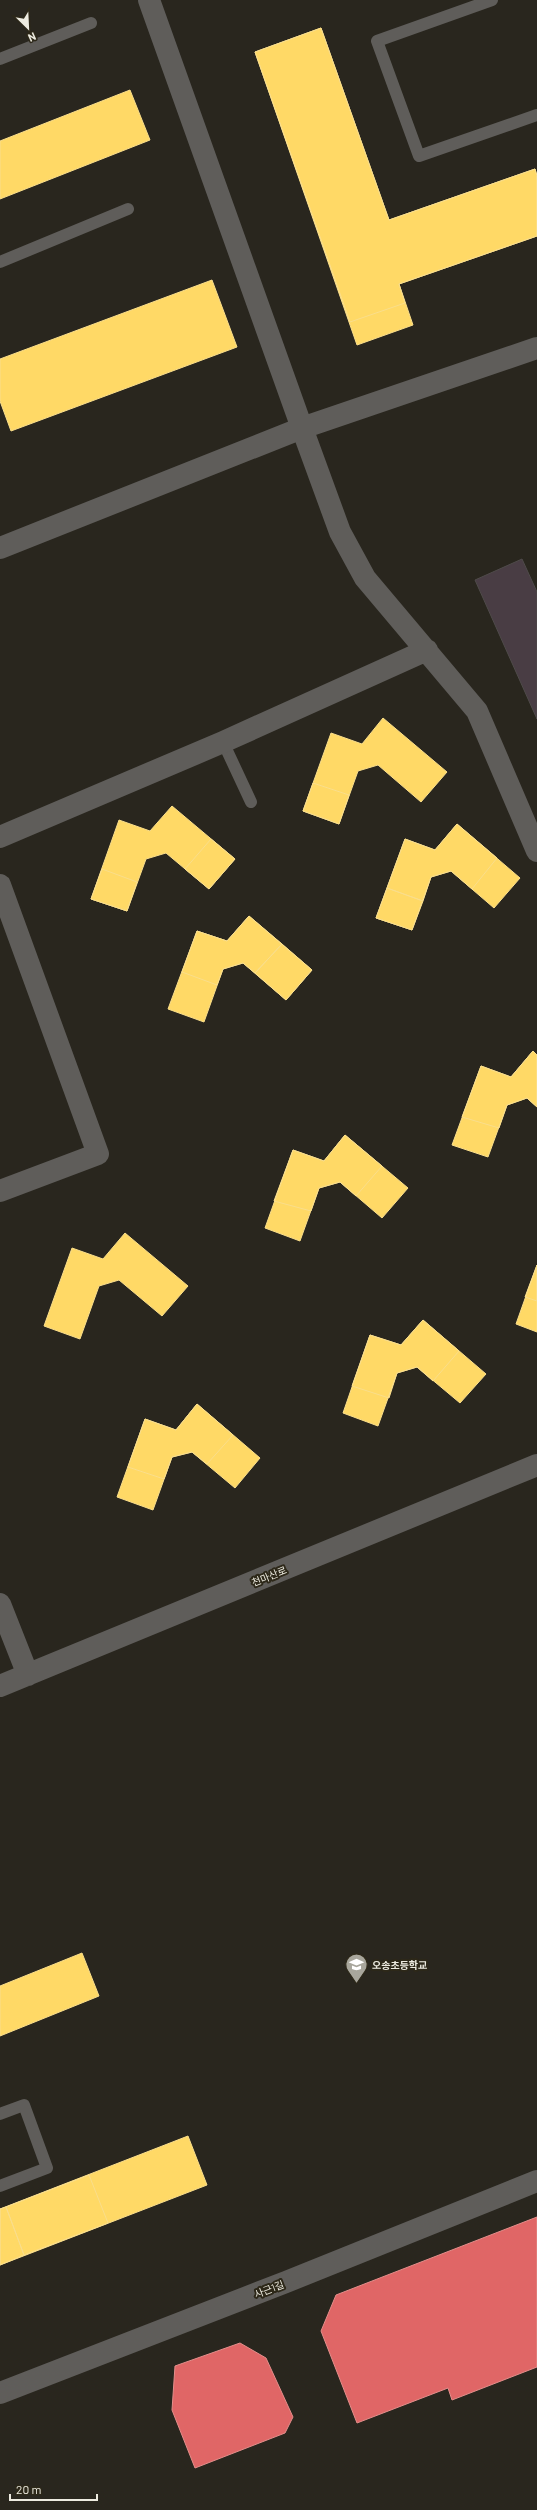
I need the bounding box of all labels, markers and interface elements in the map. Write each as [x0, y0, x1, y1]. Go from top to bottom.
north arrow [8, 8, 48, 48]
text: N [26, 30, 38, 45]
street label: 천마산로 [250, 1564, 288, 1588]
school or university icon: 오송초등학교 [343, 1952, 369, 1985]
place label: 오송초등학교 [372, 1959, 427, 1971]
street label: 사근1길 [252, 2278, 286, 2300]
scale bar [10, 2476, 97, 2502]
text: 20 m [16, 2482, 42, 2496]

